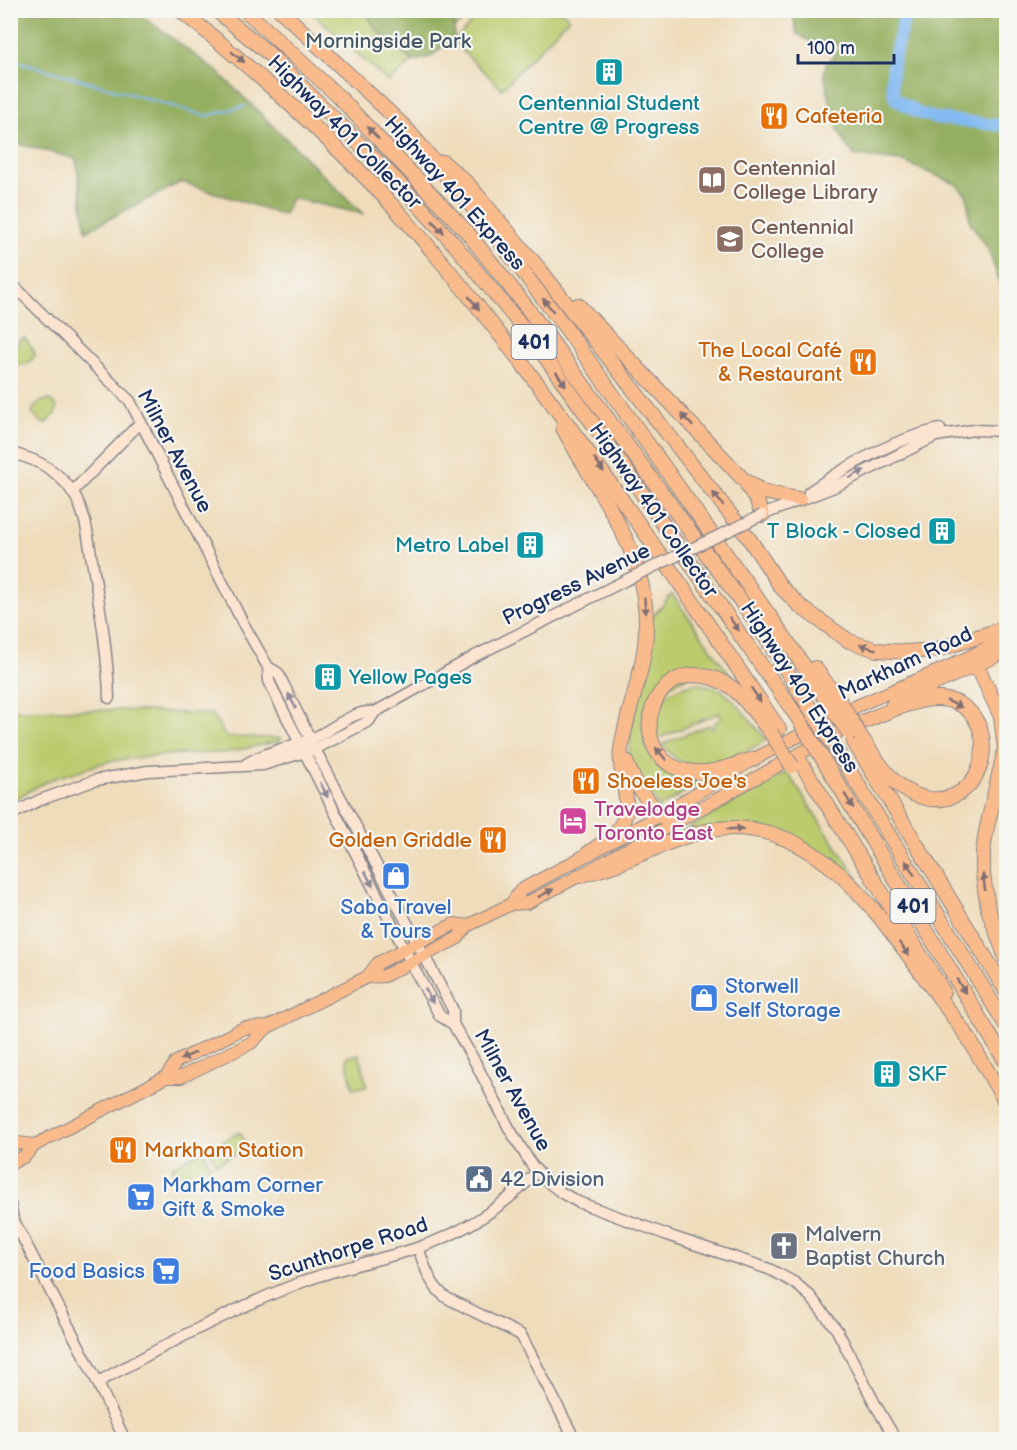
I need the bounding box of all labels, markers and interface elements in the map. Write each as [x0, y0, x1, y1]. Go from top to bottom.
scale bar [798, 27, 894, 65]
park label: Morningside Park [305, 29, 472, 54]
text: 100 m [807, 38, 855, 59]
one-way arrow [230, 50, 246, 63]
street label: Highway 401 Collector [262, 50, 427, 215]
building icon: Centennial Student Centre @ Progress [593, 56, 625, 88]
place label: Centennial Student Centre @ Progress [518, 91, 700, 140]
restaurant icon: Cafeteria [758, 100, 790, 132]
place label: Cafeteria [795, 104, 883, 129]
street label: Highway 401 Express [379, 111, 530, 276]
one-way arrow [366, 125, 380, 140]
place label: Centennial College Library [733, 156, 878, 205]
library icon: Centennial College Library [696, 164, 728, 196]
place label: Centennial College [751, 215, 854, 264]
one-way arrow [431, 220, 445, 234]
school or university icon: Centennial College [714, 223, 746, 255]
one-way arrow [468, 295, 481, 311]
one-way arrow [543, 297, 555, 312]
road number: 401 [512, 325, 556, 359]
place label: The Local Café & Restaurant [698, 338, 843, 387]
restaurant icon: The Local Café & Restaurant [847, 346, 879, 378]
one-way arrow [555, 370, 567, 386]
street label: Milner Avenue [132, 385, 217, 517]
one-way arrow [680, 412, 694, 427]
street label: Highway 401 Collector [584, 418, 724, 603]
one-way arrow [593, 457, 604, 473]
one-way arrow [848, 470, 866, 480]
one-way arrow [712, 491, 724, 506]
building icon: T Block - Closed [926, 515, 958, 547]
place label: T Block - Closed [767, 519, 921, 544]
building icon: Metro Label [514, 529, 546, 561]
place label: Metro Label [395, 533, 509, 558]
street label: Progress Avenue [498, 538, 654, 631]
one-way arrow [640, 596, 650, 615]
street label: Highway 401 Express [735, 597, 864, 777]
one-way arrow [728, 615, 740, 631]
street label: Markham Road [834, 621, 976, 705]
one-way arrow [859, 642, 877, 651]
building icon: Yellow Pages [312, 661, 344, 693]
place label: Yellow Pages [348, 665, 472, 690]
one-way arrow [750, 687, 762, 703]
one-way arrow [287, 692, 297, 710]
one-way arrow [946, 699, 963, 708]
one-way arrow [654, 746, 667, 762]
restaurant icon: Shoeless Joe's [570, 765, 602, 797]
place label: Shoeless Joe's [607, 769, 747, 794]
one-way arrow [320, 781, 329, 798]
one-way arrow [843, 793, 854, 809]
place label: Travelodge Toronto East [594, 797, 714, 846]
hotel icon: Travelodge Toronto East [557, 805, 589, 837]
restaurant icon: Golden Griddle [477, 824, 509, 856]
one-way arrow [725, 824, 744, 834]
place label: Golden Griddle [328, 828, 472, 853]
shop icon: Saba Travel & Tours [380, 860, 412, 892]
one-way arrow [904, 860, 915, 876]
one-way arrow [365, 871, 374, 888]
one-way arrow [980, 872, 989, 891]
one-way arrow [537, 888, 555, 898]
road number: 401 [890, 889, 936, 923]
place label: Saba Travel & Tours [341, 895, 451, 944]
one-way arrow [898, 941, 910, 957]
place label: Storwell Self Storage [725, 974, 841, 1023]
one-way arrow [955, 978, 966, 994]
shop icon: Storwell Self Storage [688, 982, 720, 1014]
one-way arrow [424, 988, 434, 1005]
street label: Milner Avenue [469, 1025, 556, 1156]
one-way arrow [180, 1051, 197, 1060]
building icon: SKF [871, 1058, 903, 1090]
place label: SKF [908, 1062, 947, 1087]
restaurant icon: Markham Station [107, 1134, 139, 1166]
place label: Markham Station [144, 1138, 304, 1163]
public building icon: 42 Division [463, 1163, 495, 1195]
place label: 42 Division [500, 1167, 604, 1192]
place label: Markham Corner Gift & Smoke [162, 1173, 323, 1222]
supermarket icon: Markham Corner Gift & Smoke [125, 1181, 157, 1213]
street label: Scunthorpe Road [265, 1212, 431, 1287]
place label: Malvern Baptist Church [805, 1222, 945, 1271]
church icon: Malvern Baptist Church [768, 1230, 800, 1262]
supermarket icon: Food Basics [150, 1255, 182, 1287]
place label: Food Basics [28, 1259, 145, 1284]

